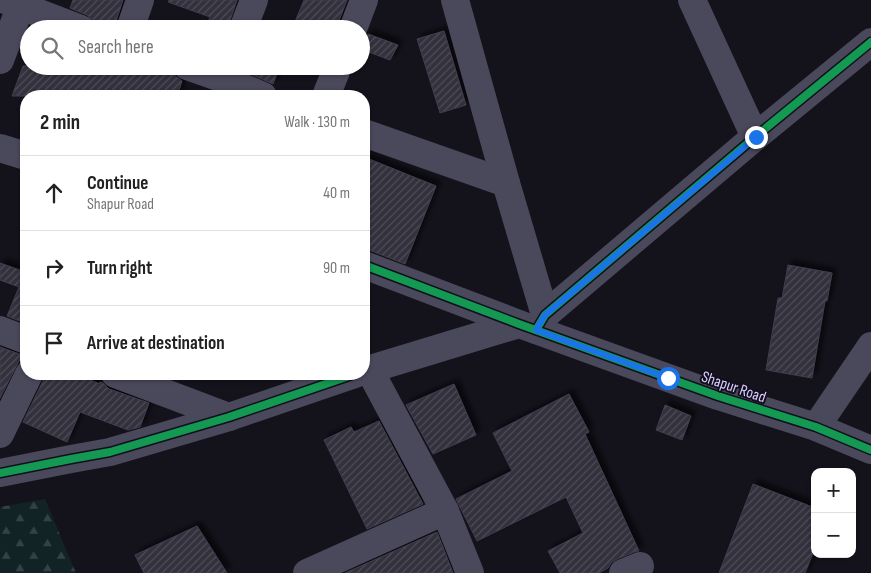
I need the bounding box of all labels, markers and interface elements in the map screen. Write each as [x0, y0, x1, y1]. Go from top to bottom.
search box [20, 20, 370, 75]
icon: search [38, 34, 66, 62]
text: Search here [78, 36, 154, 59]
text: 2 min [40, 110, 80, 135]
text: Walk · 130 m [284, 113, 350, 132]
route end [745, 126, 768, 149]
text: Continue [87, 172, 148, 195]
icon: ahead [40, 179, 68, 207]
text: 40 m [323, 184, 350, 203]
text: Shapur Road [87, 195, 154, 214]
icon: right [40, 254, 68, 282]
text: Turn right [87, 257, 152, 280]
text: 90 m [323, 259, 350, 278]
icon: arrive [40, 329, 68, 357]
text: Arrive at destination [87, 332, 225, 355]
route start [657, 367, 680, 390]
street label: Shapur Road [699, 368, 768, 407]
map controls [811, 468, 856, 558]
button: + [811, 468, 856, 513]
button: − [811, 513, 856, 558]

